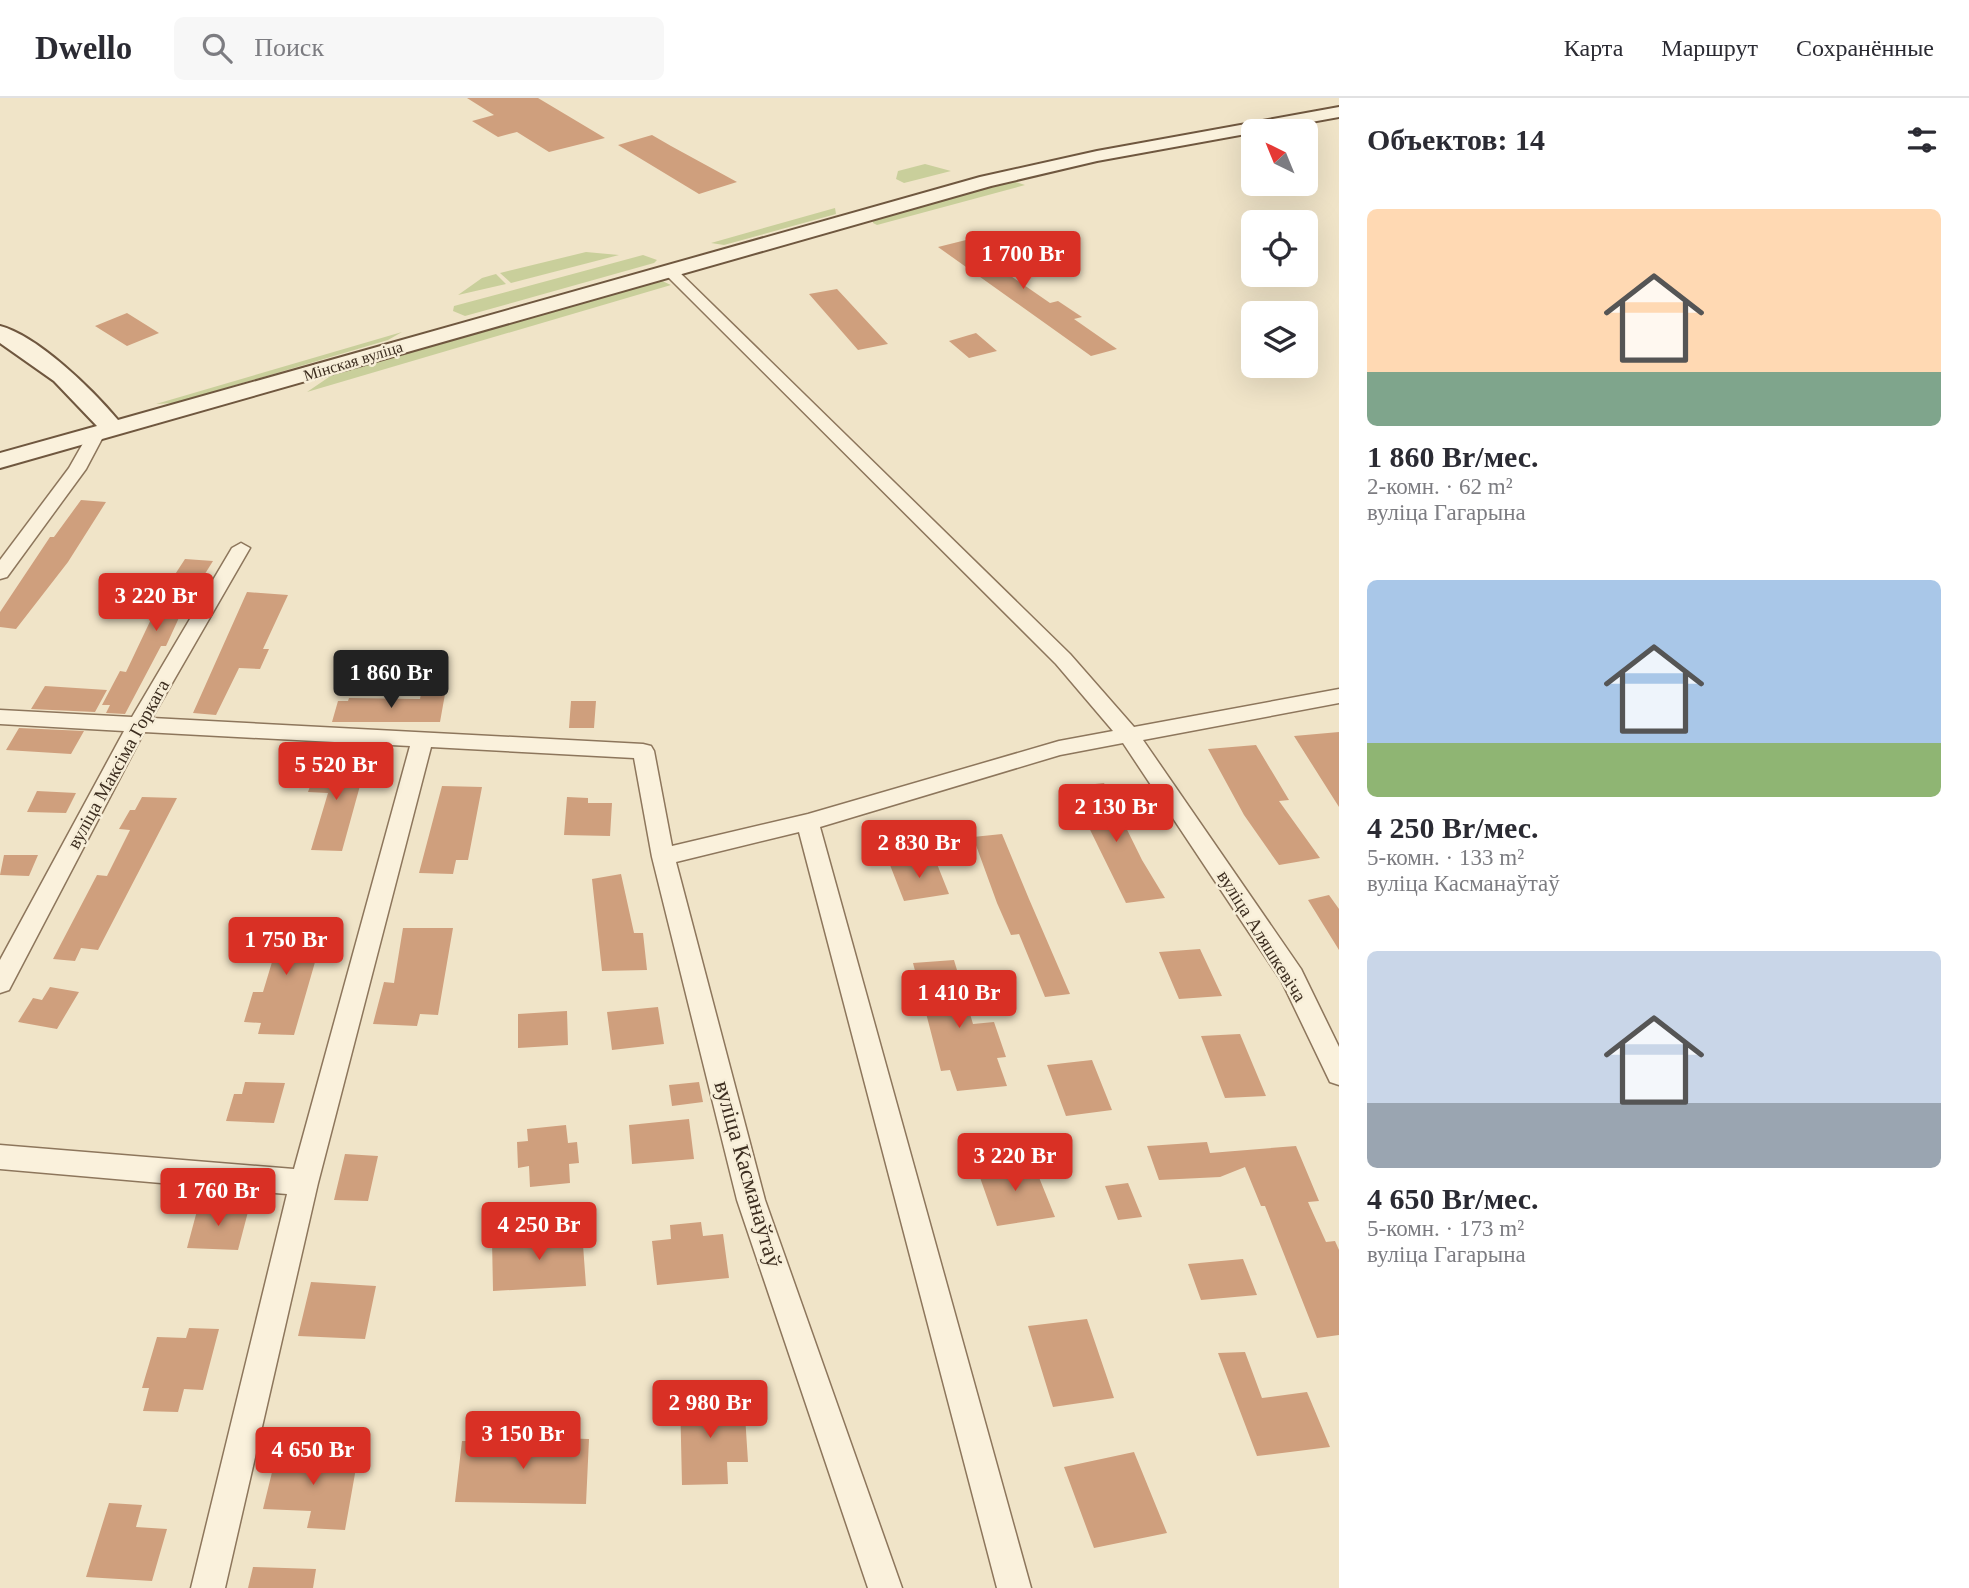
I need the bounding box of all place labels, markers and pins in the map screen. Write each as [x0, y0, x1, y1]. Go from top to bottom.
pin: 1 700 Br [951, 232, 1095, 291]
pin: 3 220 Br [84, 574, 228, 633]
pin: 1 860 Br [319, 650, 463, 710]
pin: 5 520 Br [264, 742, 408, 802]
pin: 2 130 Br [1044, 784, 1188, 844]
pin: 2 830 Br [847, 820, 991, 880]
pin: 1 750 Br [214, 918, 358, 977]
pin: 1 410 Br [887, 970, 1031, 1030]
pin: 3 220 Br [943, 1134, 1087, 1193]
pin: 1 760 Br [146, 1168, 290, 1228]
pin: 4 250 Br [467, 1202, 611, 1262]
pin: 2 980 Br [638, 1380, 782, 1440]
pin: 3 150 Br [451, 1412, 595, 1471]
pin: 4 650 Br [241, 1428, 385, 1487]

